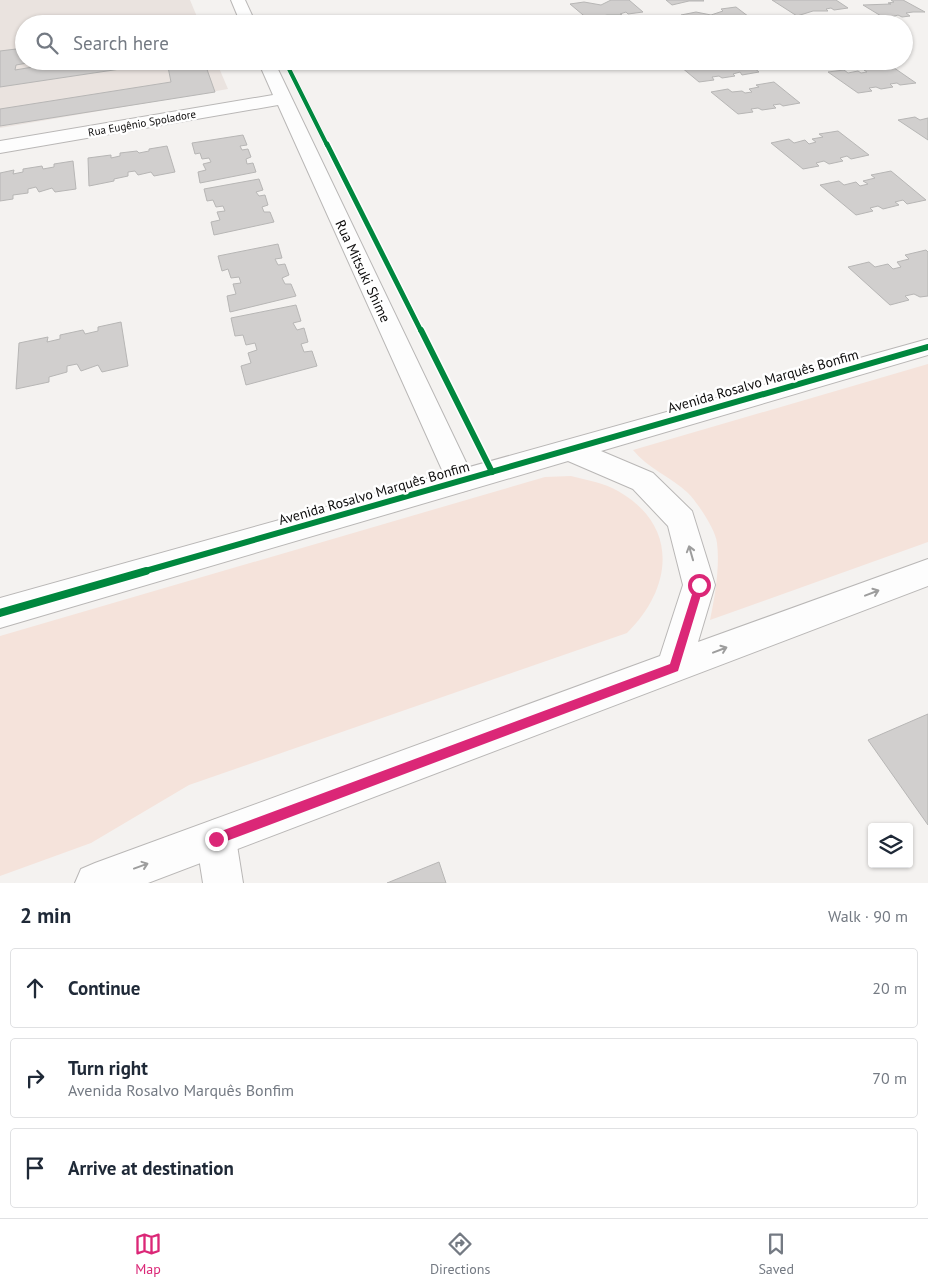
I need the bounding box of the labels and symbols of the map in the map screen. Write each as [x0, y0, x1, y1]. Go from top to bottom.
street label: Rua Eugênio Spoladore [87, 107, 197, 139]
street label: Rua Mitsuki Shime [331, 217, 395, 325]
street label: Avenida Rosalvo Marquês Bonfim [665, 345, 861, 417]
street label: Avenida Rosalvo Marquês Bonfim [276, 457, 472, 529]
one-way arrow [685, 546, 695, 562]
route start [688, 574, 711, 597]
one-way arrow [863, 588, 879, 597]
one-way arrow [711, 645, 727, 654]
route end [205, 828, 228, 851]
one-way arrow [133, 861, 148, 870]

